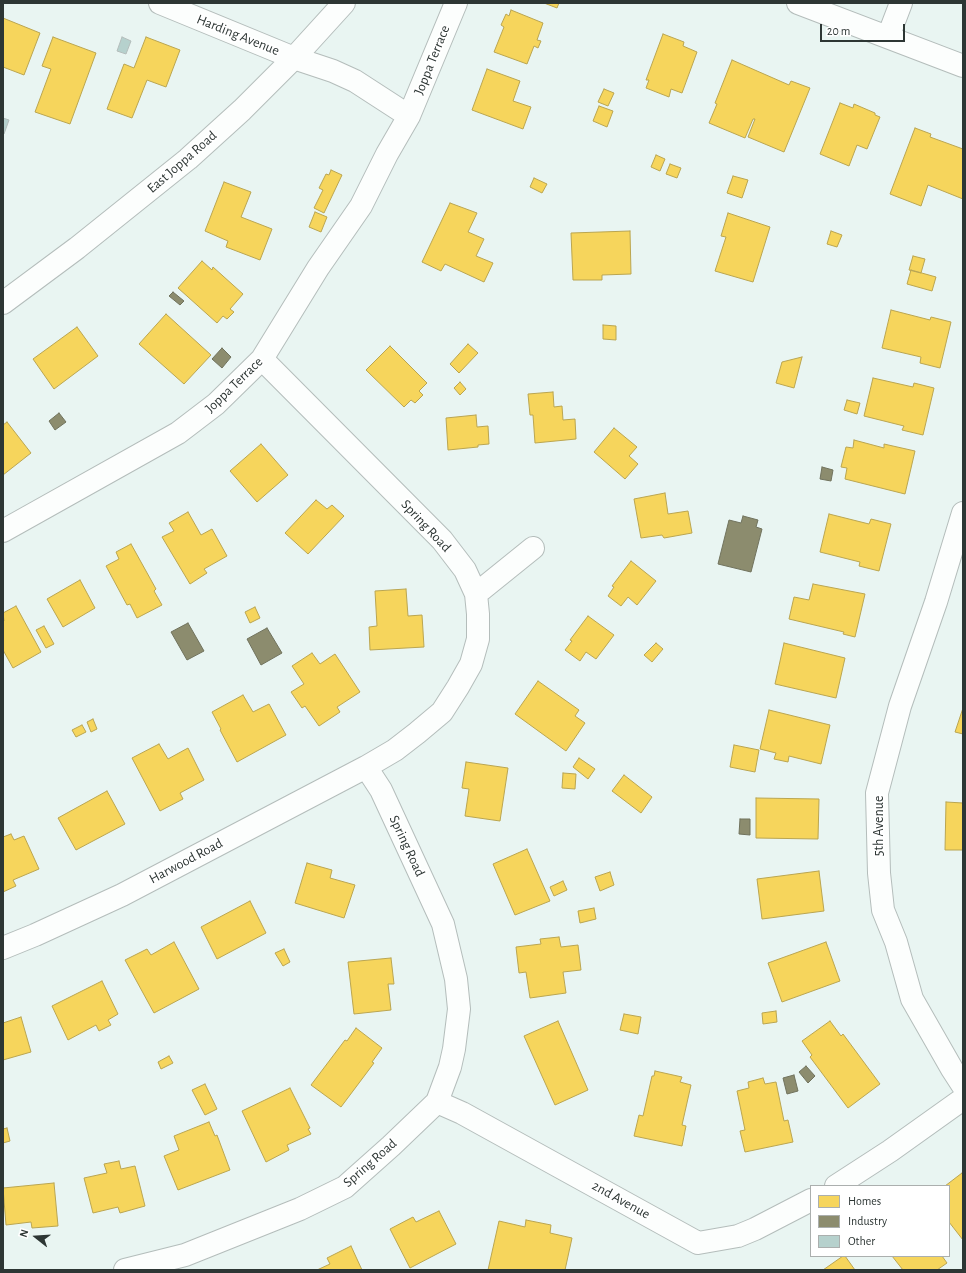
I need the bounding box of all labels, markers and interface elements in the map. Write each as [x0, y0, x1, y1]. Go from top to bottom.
street label: Harding Avenue [194, 11, 282, 59]
scale bar [822, 16, 907, 42]
street label: Joppa Terrace [410, 23, 454, 97]
text: 20 m [827, 25, 850, 37]
street label: East Joppa Road [144, 127, 220, 197]
street label: Joppa Terrace [202, 353, 266, 417]
street label: Spring Road [397, 496, 455, 556]
street label: 5th Avenue [871, 796, 887, 856]
street label: Spring Road [386, 813, 428, 879]
street label: Harwood Road [146, 835, 226, 887]
street label: Spring Road [340, 1135, 400, 1191]
street label: 2nd Avenue [589, 1177, 653, 1223]
legend [810, 1185, 950, 1257]
text: Homes [848, 1195, 881, 1207]
text: Industry [848, 1215, 887, 1227]
north arrow [16, 1217, 56, 1257]
text: N [18, 1228, 30, 1239]
text: Other [848, 1235, 875, 1247]

